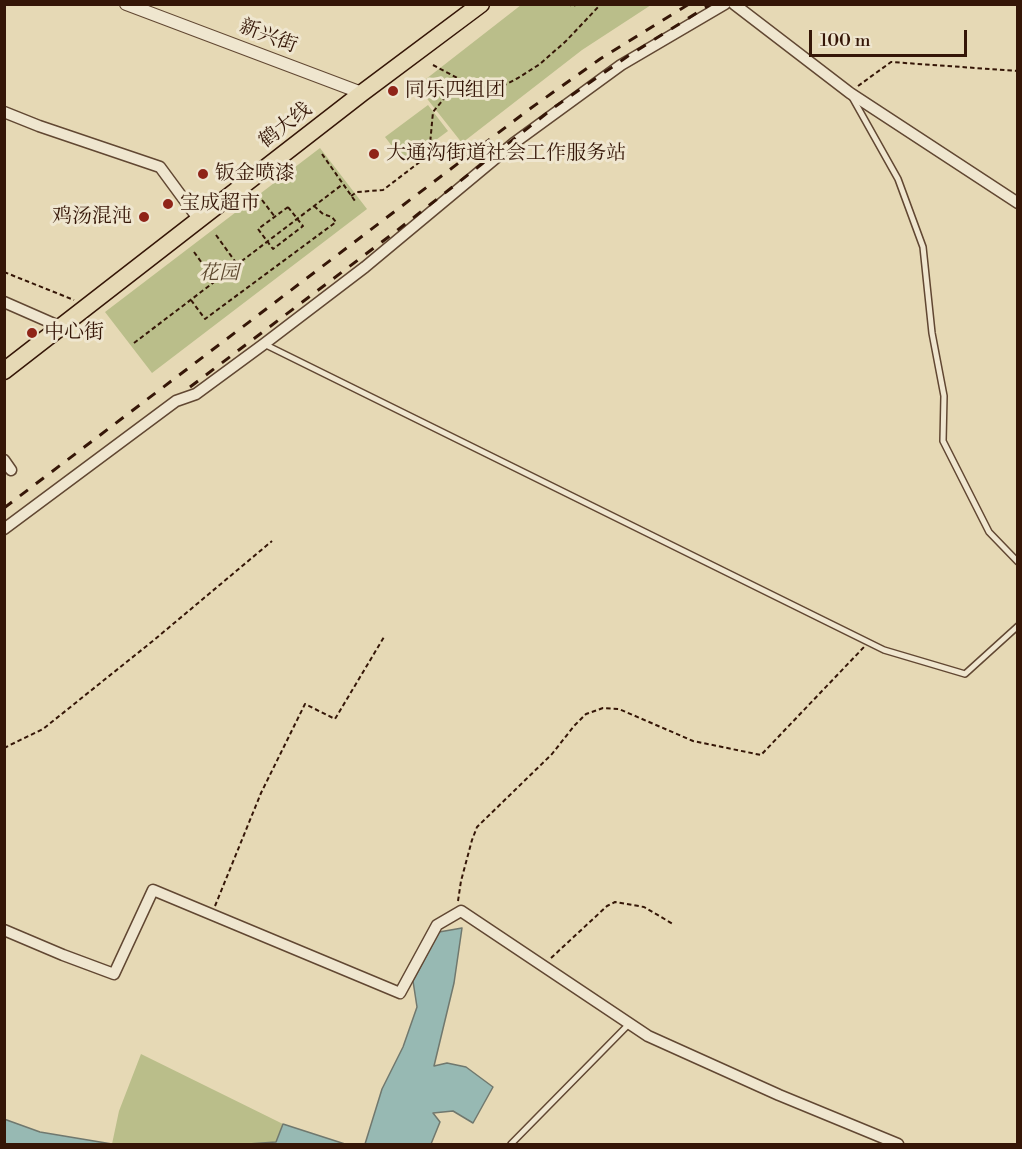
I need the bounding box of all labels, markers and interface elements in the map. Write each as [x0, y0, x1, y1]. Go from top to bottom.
street label: 新兴街 [236, 15, 300, 59]
scale bar [812, 18, 970, 56]
text: 100 m [820, 29, 871, 52]
place label: 同乐四组团 [405, 79, 505, 103]
marker: 同乐四组团 [386, 84, 400, 98]
street label: 鹤大线 [255, 98, 317, 154]
place label: 大通沟街道社会工作服务站 [386, 142, 626, 166]
marker: 大通沟街道社会工作服务站 [367, 147, 381, 161]
place label: 钣金喷漆 [215, 162, 295, 186]
marker: 钣金喷漆 [196, 167, 210, 181]
place label: 宝成超市 [180, 192, 260, 216]
marker: 宝成超市 [161, 197, 175, 211]
place label: 鸡汤混沌 [52, 205, 132, 229]
marker: 鸡汤混沌 [137, 210, 151, 224]
park label: 花园 [199, 262, 239, 286]
place label: 中心街 [44, 321, 104, 345]
marker: 中心街 [25, 326, 39, 340]

